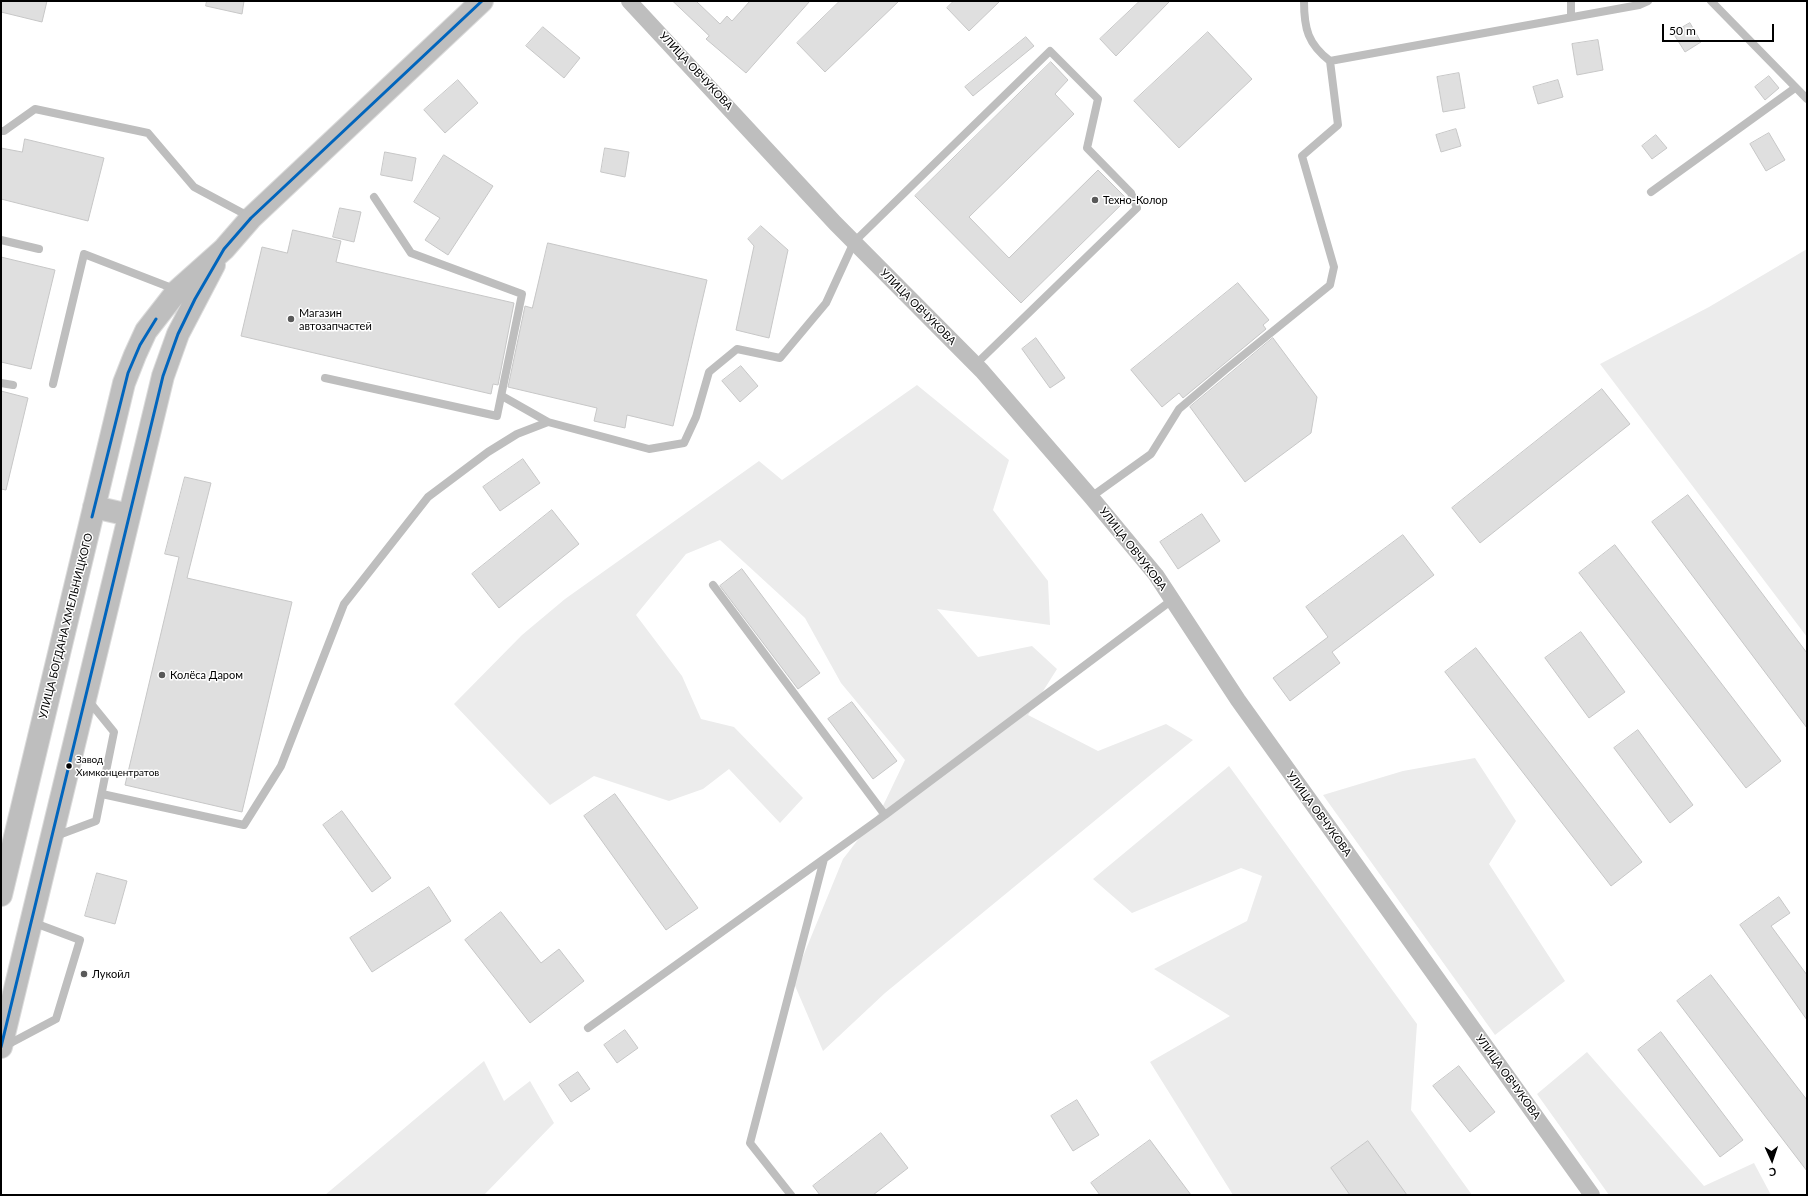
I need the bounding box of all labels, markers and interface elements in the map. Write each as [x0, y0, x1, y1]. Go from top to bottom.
scale bar [1664, 16, 1776, 42]
text: 50 m [1669, 23, 1696, 38]
street label: УЛИЦА ОВЧУКОВА [656, 29, 736, 113]
place label: Техно-Колор [1103, 193, 1168, 207]
marker: Техно-Колор [1090, 195, 1100, 205]
street label: УЛИЦА ОВЧУКОВА [877, 266, 959, 348]
place label: Магазин автозапчастей [299, 306, 372, 332]
marker: Магазин автозапчастей [286, 314, 296, 324]
street label: УЛИЦА ОВЧУКОВА [1096, 505, 1170, 593]
street label: УЛИЦА БОГДАНА ХМЕЛЬНИЦКОГО [37, 532, 95, 720]
place label: Колёса Даром [170, 668, 243, 682]
marker: Колёса Даром [157, 670, 167, 680]
place label: Завод Химконцентратов [76, 754, 159, 778]
marker: Завод Химконцентратов [64, 761, 74, 771]
street label: УЛИЦА ОВЧУКОВА [1284, 769, 1354, 859]
place label: Лукойл [92, 967, 130, 981]
marker: Лукойл [79, 969, 89, 979]
street label: УЛИЦА ОВЧУКОВА [1473, 1032, 1543, 1122]
north arrow [1752, 1140, 1792, 1180]
text: С [1769, 1166, 1777, 1179]

